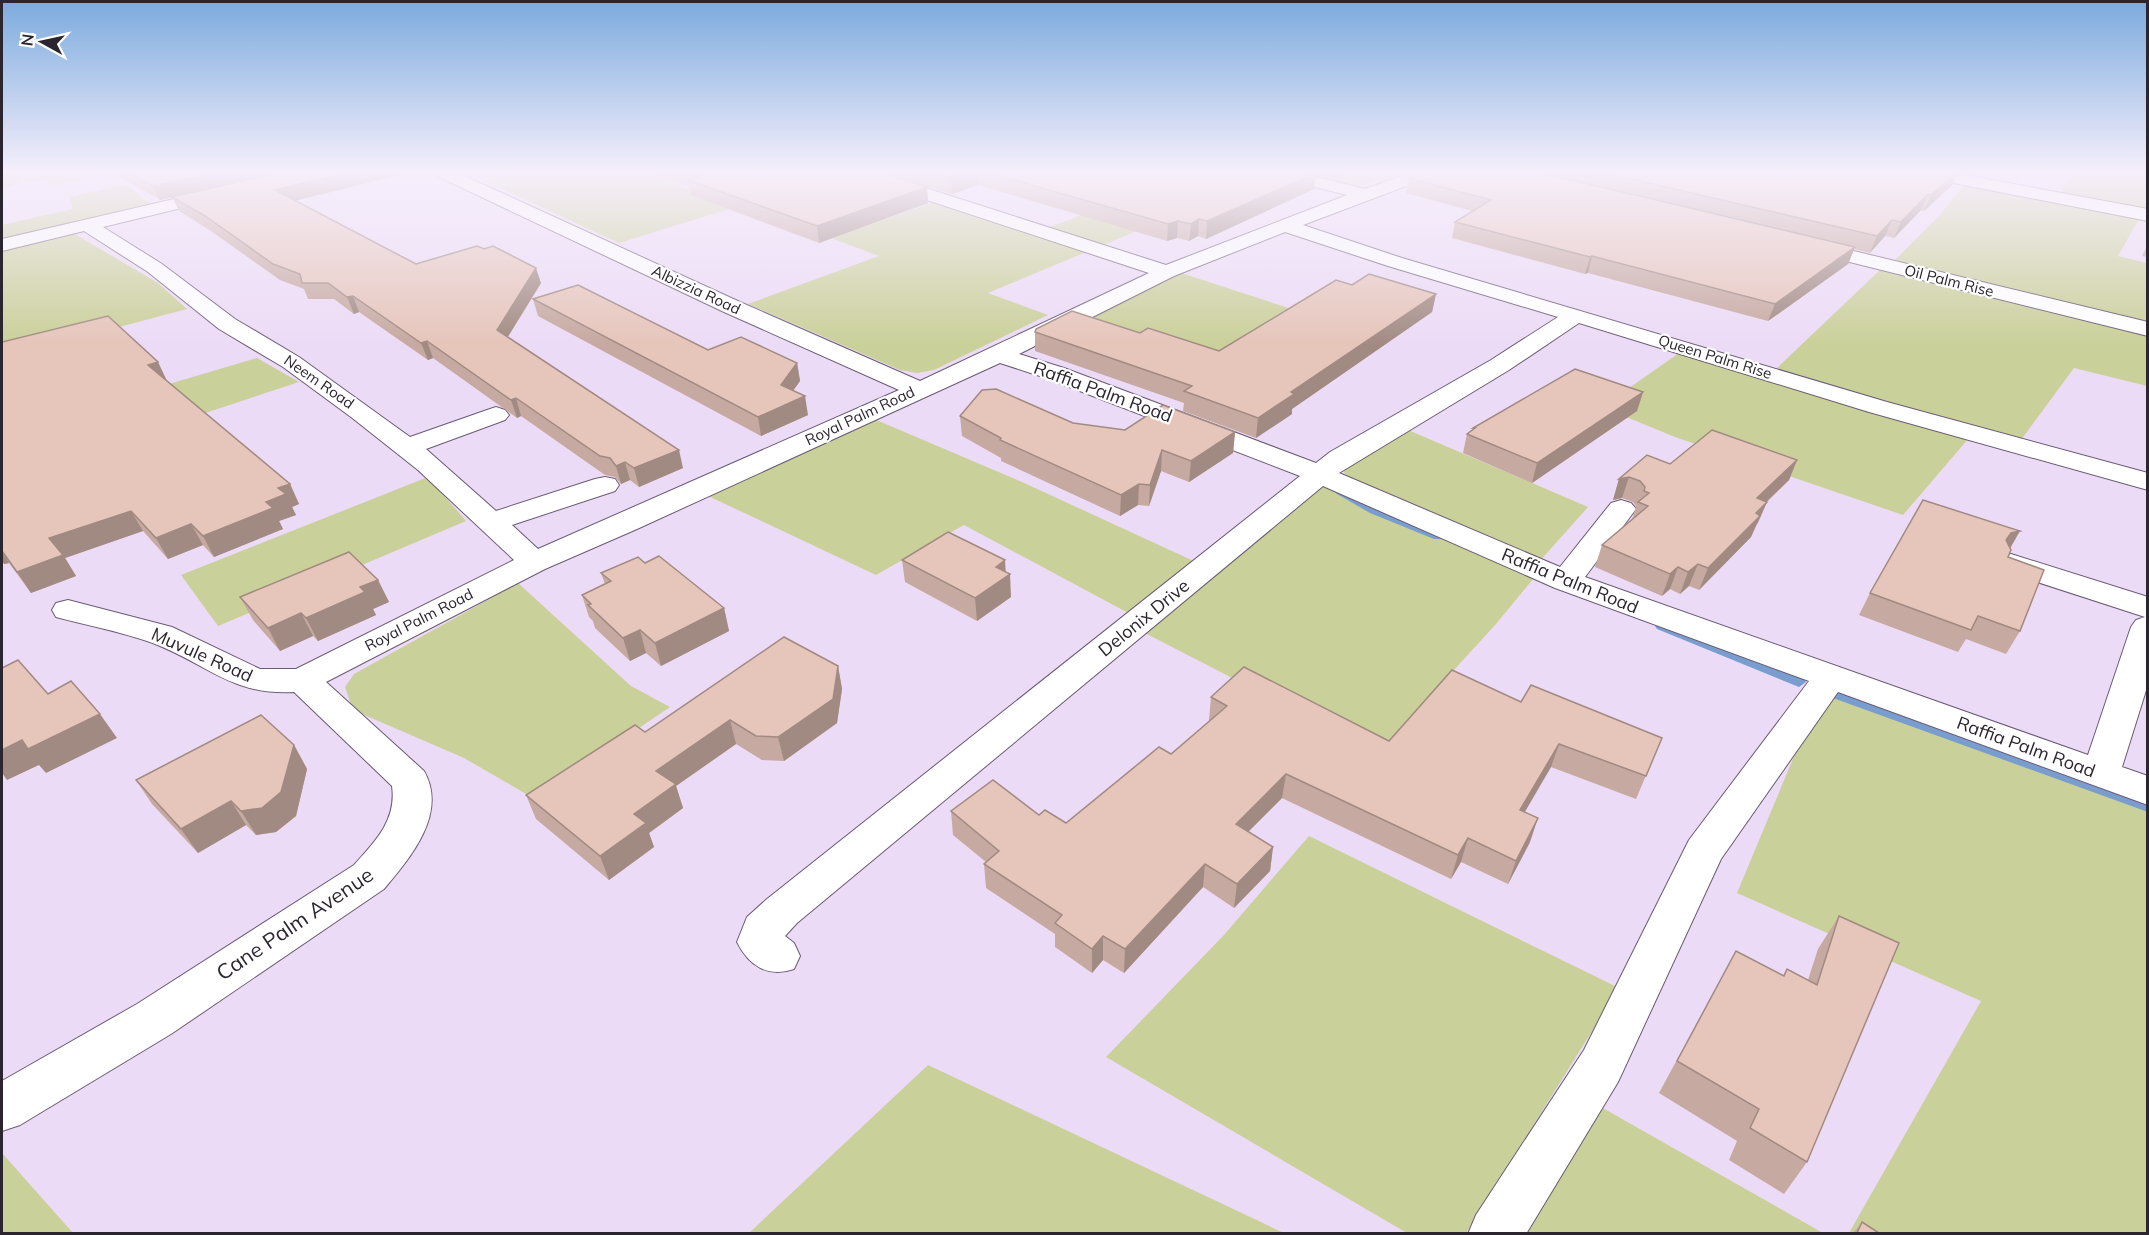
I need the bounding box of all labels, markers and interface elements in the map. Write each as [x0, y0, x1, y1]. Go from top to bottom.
north arrow [12, 12, 72, 72]
text: N [16, 33, 38, 47]
street label: Oil Palm Rise [1903, 260, 1996, 301]
street label: Albizzia Road [649, 261, 744, 318]
street label: Queen Palm Rise [1656, 330, 1774, 383]
street label: Neem Road [281, 350, 358, 413]
street label: Raffia Palm Road [1031, 356, 1176, 427]
street label: Royal Palm Road [802, 382, 918, 449]
street label: Raffia Palm Road [1498, 543, 1642, 619]
street label: Delonix Drive [1094, 574, 1194, 661]
street label: Royal Palm Road [362, 584, 476, 655]
street label: Muvule Road [148, 622, 257, 687]
street label: Raffia Palm Road [1954, 711, 2099, 782]
street label: Cane Palm Avenue [211, 861, 378, 985]

